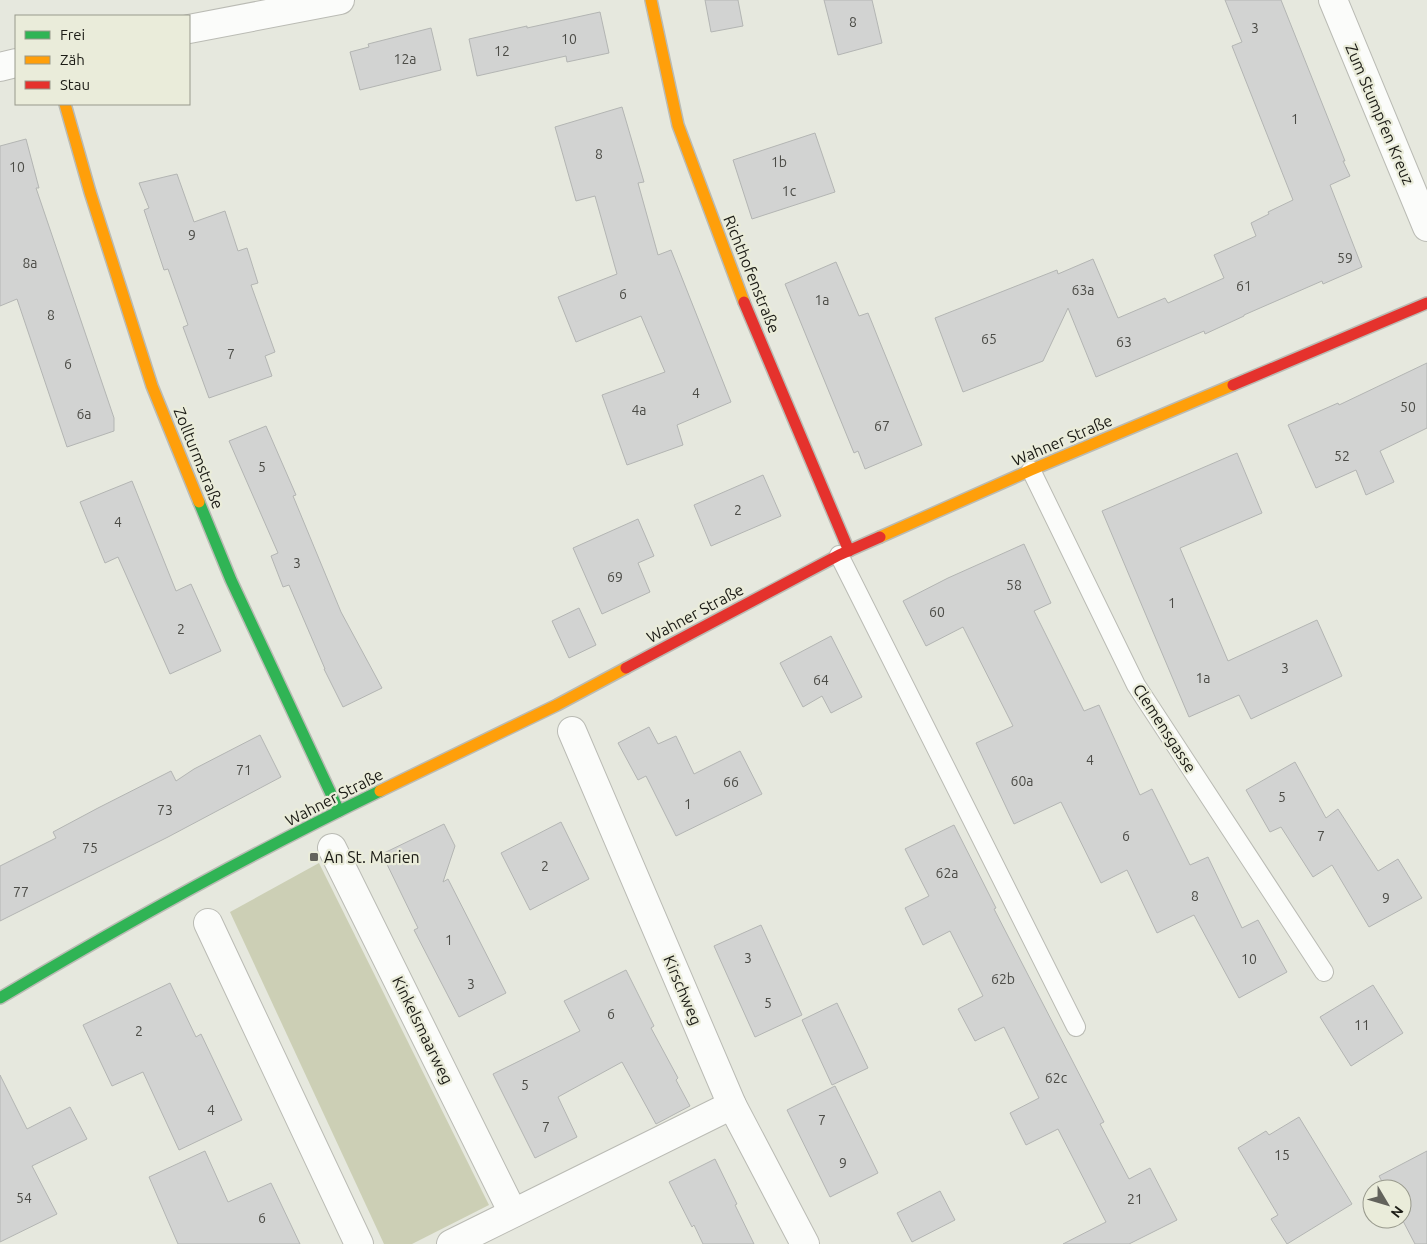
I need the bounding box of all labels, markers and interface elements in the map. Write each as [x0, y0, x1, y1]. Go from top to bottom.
house number: 8 [849, 14, 857, 30]
legend [15, 15, 190, 105]
house number: 3 [1251, 20, 1259, 36]
text: Frei [60, 26, 85, 43]
house number: 10 [561, 31, 577, 47]
street label: Zum Stumpfen Kreuz [1342, 41, 1418, 187]
house number: 12 [494, 43, 510, 59]
text: Zäh [60, 51, 85, 68]
house number: 12a [394, 51, 417, 67]
text: Stau [60, 76, 90, 93]
house number: 1 [1291, 111, 1299, 127]
house number: 8 [595, 146, 603, 162]
house number: 1b [771, 154, 787, 170]
house number: 10 [9, 159, 25, 175]
house number: 1c [782, 183, 797, 199]
street label: Richthofenstraße [720, 213, 784, 335]
house number: 9 [188, 227, 196, 243]
house number: 59 [1337, 250, 1353, 266]
house number: 8a [22, 255, 38, 271]
house number: 61 [1236, 278, 1252, 294]
house number: 63a [1072, 282, 1095, 298]
house number: 6 [619, 286, 627, 302]
house number: 1a [814, 292, 830, 308]
house number: 8 [47, 307, 55, 323]
house number: 65 [981, 331, 997, 347]
house number: 63 [1116, 334, 1132, 350]
house number: 7 [227, 346, 235, 362]
house number: 6 [64, 356, 72, 372]
house number: 4 [692, 385, 700, 401]
house number: 50 [1400, 399, 1416, 415]
house number: 4a [631, 402, 647, 418]
street label: Zollturmstraße [170, 405, 228, 511]
house number: 6a [76, 406, 92, 422]
street label: Wahner Straße [1009, 411, 1115, 469]
house number: 67 [874, 418, 890, 434]
house number: 52 [1334, 448, 1350, 464]
house number: 5 [258, 459, 266, 475]
house number: 2 [734, 502, 742, 518]
house number: 4 [114, 514, 122, 530]
house number: 3 [293, 555, 301, 571]
house number: 69 [607, 569, 623, 585]
house number: 58 [1006, 577, 1022, 593]
street label: Wahner Straße [644, 580, 746, 646]
house number: 1 [1168, 595, 1176, 611]
house number: 60 [929, 604, 945, 620]
house number: 2 [177, 621, 185, 637]
house number: 3 [1281, 660, 1289, 676]
house number: 1a [1195, 670, 1211, 686]
house number: 64 [813, 672, 829, 688]
street label: Clemensgasse [1130, 680, 1200, 776]
house number: 4 [1086, 752, 1094, 768]
house number: 71 [236, 762, 252, 778]
street label: Wahner Straße [282, 765, 386, 829]
house number: 60a [1011, 773, 1034, 789]
house number: 66 [723, 774, 739, 790]
house number: 5 [1278, 789, 1286, 805]
house number: 1 [684, 796, 692, 812]
house number: 73 [157, 802, 173, 818]
house number: 6 [1122, 828, 1130, 844]
house number: 7 [1317, 828, 1325, 844]
house number: 75 [82, 840, 98, 856]
place label: An St. Marien [324, 848, 420, 866]
marker: An St. Marien [308, 851, 320, 863]
house number: 2 [541, 858, 549, 874]
house number: 62a [936, 865, 959, 881]
house number: 77 [13, 884, 29, 900]
house number: 8 [1191, 888, 1199, 904]
house number: 9 [1382, 890, 1390, 906]
house number: 1 [445, 932, 453, 948]
house number: 3 [744, 950, 752, 966]
house number: 10 [1241, 951, 1257, 967]
street label: Kirschweg [660, 952, 706, 1028]
house number: 62b [991, 971, 1015, 987]
street label: Kinkelsmaarweg [389, 973, 457, 1087]
house number: 3 [467, 976, 475, 992]
house number: 5 [764, 995, 772, 1011]
house number: 6 [607, 1006, 615, 1022]
house number: 11 [1354, 1017, 1370, 1033]
house number: 2 [135, 1023, 143, 1039]
house number: 62c [1045, 1070, 1068, 1086]
house number: 5 [521, 1077, 529, 1093]
house number: 4 [207, 1102, 215, 1118]
house number: 7 [818, 1112, 826, 1128]
house number: 7 [542, 1119, 550, 1135]
house number: 15 [1274, 1147, 1290, 1163]
house number: 9 [839, 1155, 847, 1171]
north arrow [1362, 1179, 1412, 1229]
house number: 54 [16, 1190, 32, 1206]
house number: 21 [1127, 1191, 1143, 1207]
text: N [1388, 1203, 1407, 1221]
house number: 6 [258, 1210, 266, 1226]

